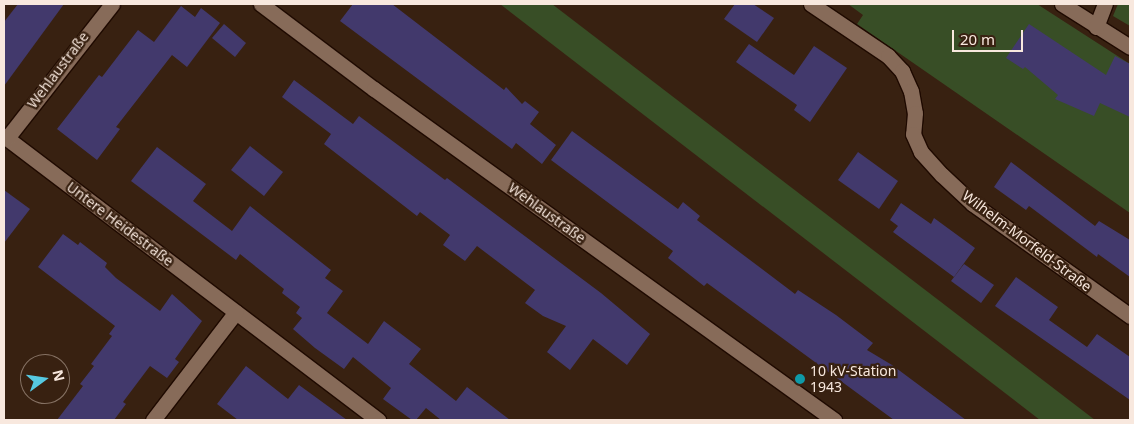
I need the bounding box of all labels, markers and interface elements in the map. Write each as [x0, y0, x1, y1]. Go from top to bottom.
scale bar [954, 20, 1025, 52]
street label: Wehlaustraße [24, 29, 92, 111]
text: 20 m [960, 29, 995, 49]
street label: Untere Heidestraße [63, 178, 177, 270]
street label: Wehlaustraße [505, 179, 589, 247]
street label: Wilhelm-Morfeld-Straße [959, 187, 1095, 295]
north arrow [20, 354, 70, 404]
place label: 10 kV-Station 1943 [810, 363, 896, 396]
text: N [48, 368, 70, 383]
marker: 10 kV-Station 1943 [794, 373, 806, 385]

